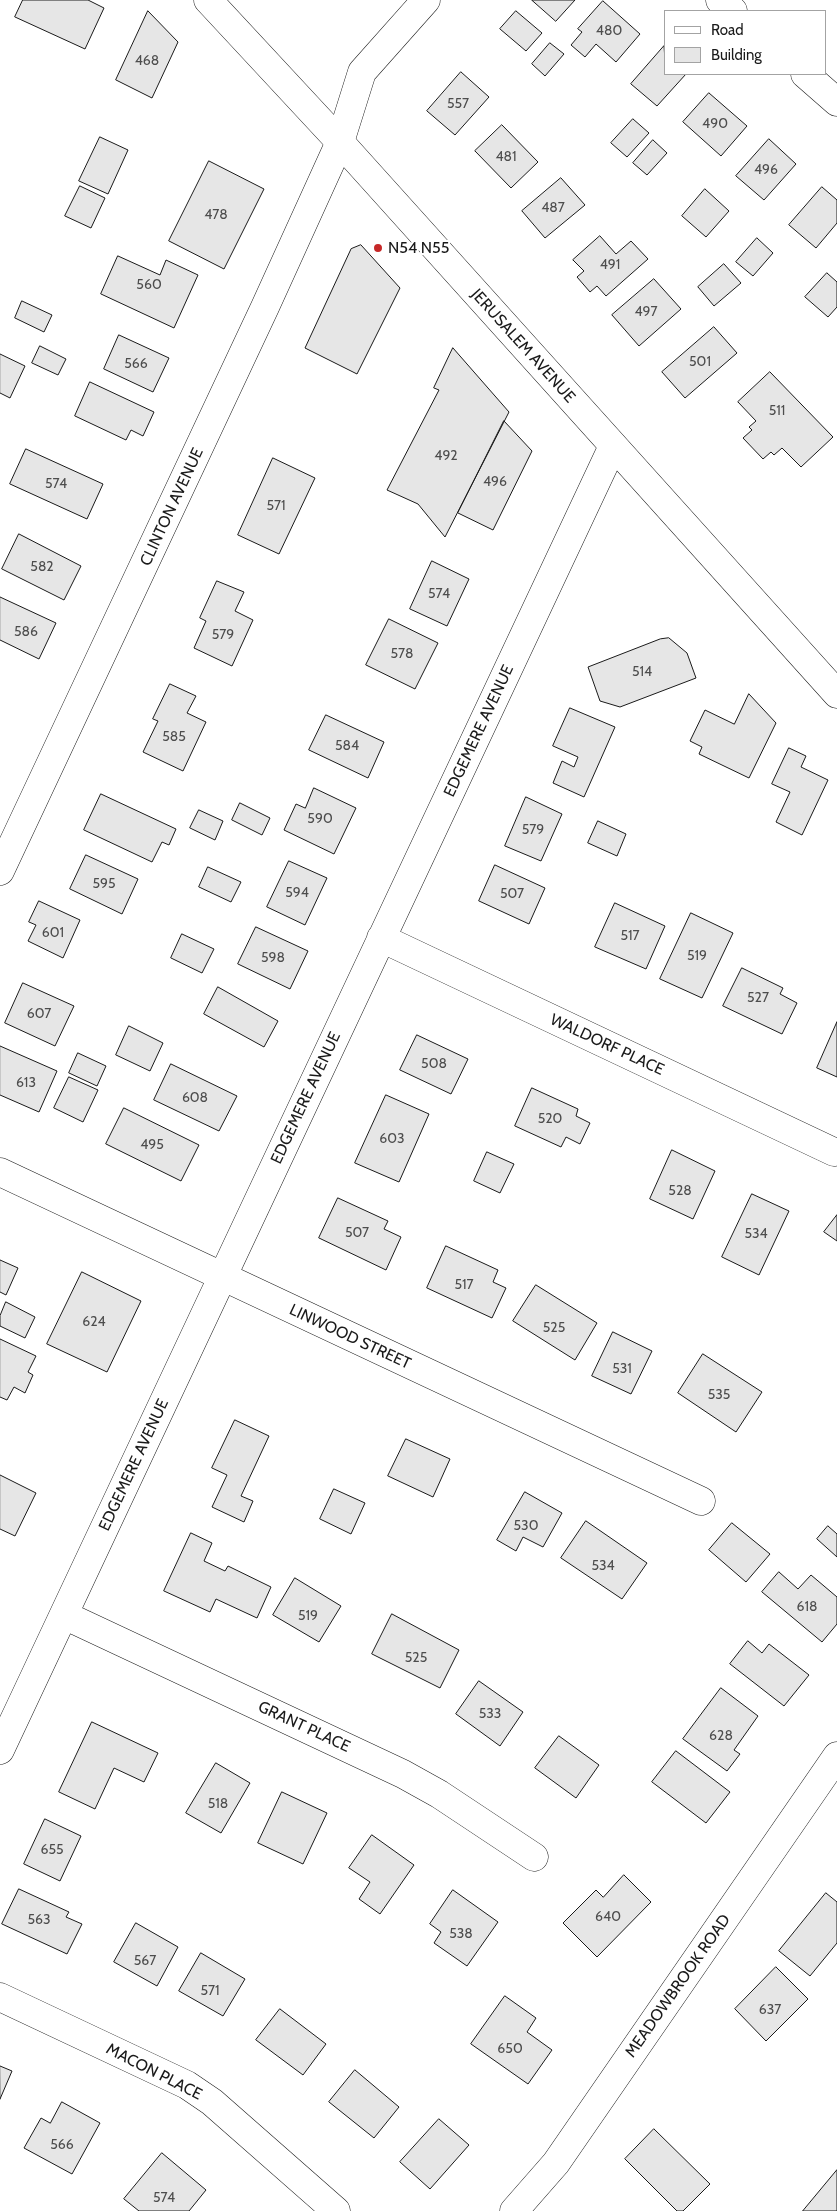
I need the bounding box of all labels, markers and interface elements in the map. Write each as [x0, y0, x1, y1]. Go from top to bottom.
legend [664, 10, 827, 75]
text: Road [711, 21, 744, 39]
house number: 480 [596, 23, 622, 39]
text: Building [711, 46, 762, 64]
house number: 468 [135, 53, 159, 69]
house number: 557 [447, 96, 469, 112]
house number: 490 [702, 116, 728, 132]
house number: 481 [495, 149, 517, 165]
house number: 496 [754, 162, 778, 178]
house number: 487 [541, 200, 565, 216]
house number: 478 [204, 207, 228, 223]
place label: N54 N55 [388, 238, 449, 258]
marker: N54 N55 [372, 242, 384, 254]
house number: 491 [600, 257, 620, 273]
house number: 560 [136, 277, 162, 293]
street label: JERUSALEM AVENUE [467, 285, 579, 407]
house number: 497 [634, 304, 658, 320]
house number: 501 [689, 354, 711, 370]
house number: 566 [124, 356, 148, 372]
house number: 511 [769, 403, 785, 419]
street label: CLINTON AVENUE [136, 445, 208, 569]
house number: 492 [434, 448, 458, 464]
house number: 496 [483, 474, 507, 490]
house number: 574 [45, 476, 67, 492]
house number: 571 [266, 498, 286, 514]
house number: 582 [30, 559, 54, 575]
house number: 574 [428, 586, 450, 602]
house number: 586 [14, 624, 38, 640]
house number: 579 [212, 627, 234, 643]
house number: 578 [390, 646, 414, 662]
street label: EDGEMERE AVENUE [440, 662, 518, 800]
house number: 514 [632, 664, 652, 680]
house number: 585 [162, 729, 186, 745]
house number: 584 [335, 738, 359, 754]
house number: 590 [307, 811, 333, 827]
house number: 579 [522, 822, 544, 838]
house number: 595 [92, 876, 116, 892]
house number: 594 [285, 885, 309, 901]
house number: 507 [500, 886, 524, 902]
house number: 601 [42, 925, 64, 941]
house number: 517 [620, 928, 640, 944]
house number: 519 [687, 948, 707, 964]
house number: 598 [261, 950, 285, 966]
house number: 527 [747, 990, 769, 1006]
house number: 607 [27, 1006, 51, 1022]
street label: WALDORF PLACE [547, 1010, 667, 1080]
street label: EDGEMERE AVENUE [267, 1029, 345, 1167]
house number: 508 [421, 1056, 447, 1072]
house number: 613 [16, 1075, 36, 1091]
house number: 608 [182, 1090, 208, 1106]
house number: 520 [538, 1111, 562, 1127]
house number: 603 [379, 1131, 405, 1147]
house number: 495 [140, 1137, 164, 1153]
house number: 528 [668, 1183, 692, 1199]
house number: 507 [345, 1225, 369, 1241]
house number: 534 [744, 1226, 768, 1242]
house number: 517 [454, 1277, 474, 1293]
street label: LINWOOD STREET [286, 1300, 414, 1374]
house number: 624 [82, 1314, 106, 1330]
house number: 525 [543, 1320, 565, 1336]
house number: 531 [612, 1361, 632, 1377]
house number: 535 [708, 1387, 730, 1403]
street label: EDGEMERE AVENUE [95, 1396, 173, 1534]
house number: 530 [514, 1518, 538, 1534]
house number: 534 [591, 1558, 615, 1574]
house number: 618 [797, 1599, 817, 1615]
house number: 519 [298, 1608, 318, 1624]
house number: 525 [405, 1650, 427, 1666]
street label: GRANT PLACE [255, 1697, 353, 1757]
house number: 533 [479, 1706, 501, 1722]
house number: 628 [709, 1728, 733, 1744]
house number: 518 [208, 1796, 228, 1812]
house number: 655 [40, 1842, 64, 1858]
house number: 640 [595, 1909, 621, 1925]
street label: MEADOWBROOK ROAD [621, 1911, 735, 2061]
house number: 563 [27, 1912, 51, 1928]
house number: 538 [449, 1926, 473, 1942]
house number: 567 [134, 1953, 156, 1969]
house number: 571 [200, 1983, 220, 1999]
house number: 637 [759, 2002, 781, 2018]
street label: MACON PLACE [103, 2040, 205, 2104]
house number: 650 [497, 2041, 523, 2057]
house number: 566 [50, 2137, 74, 2153]
house number: 574 [153, 2190, 175, 2206]

